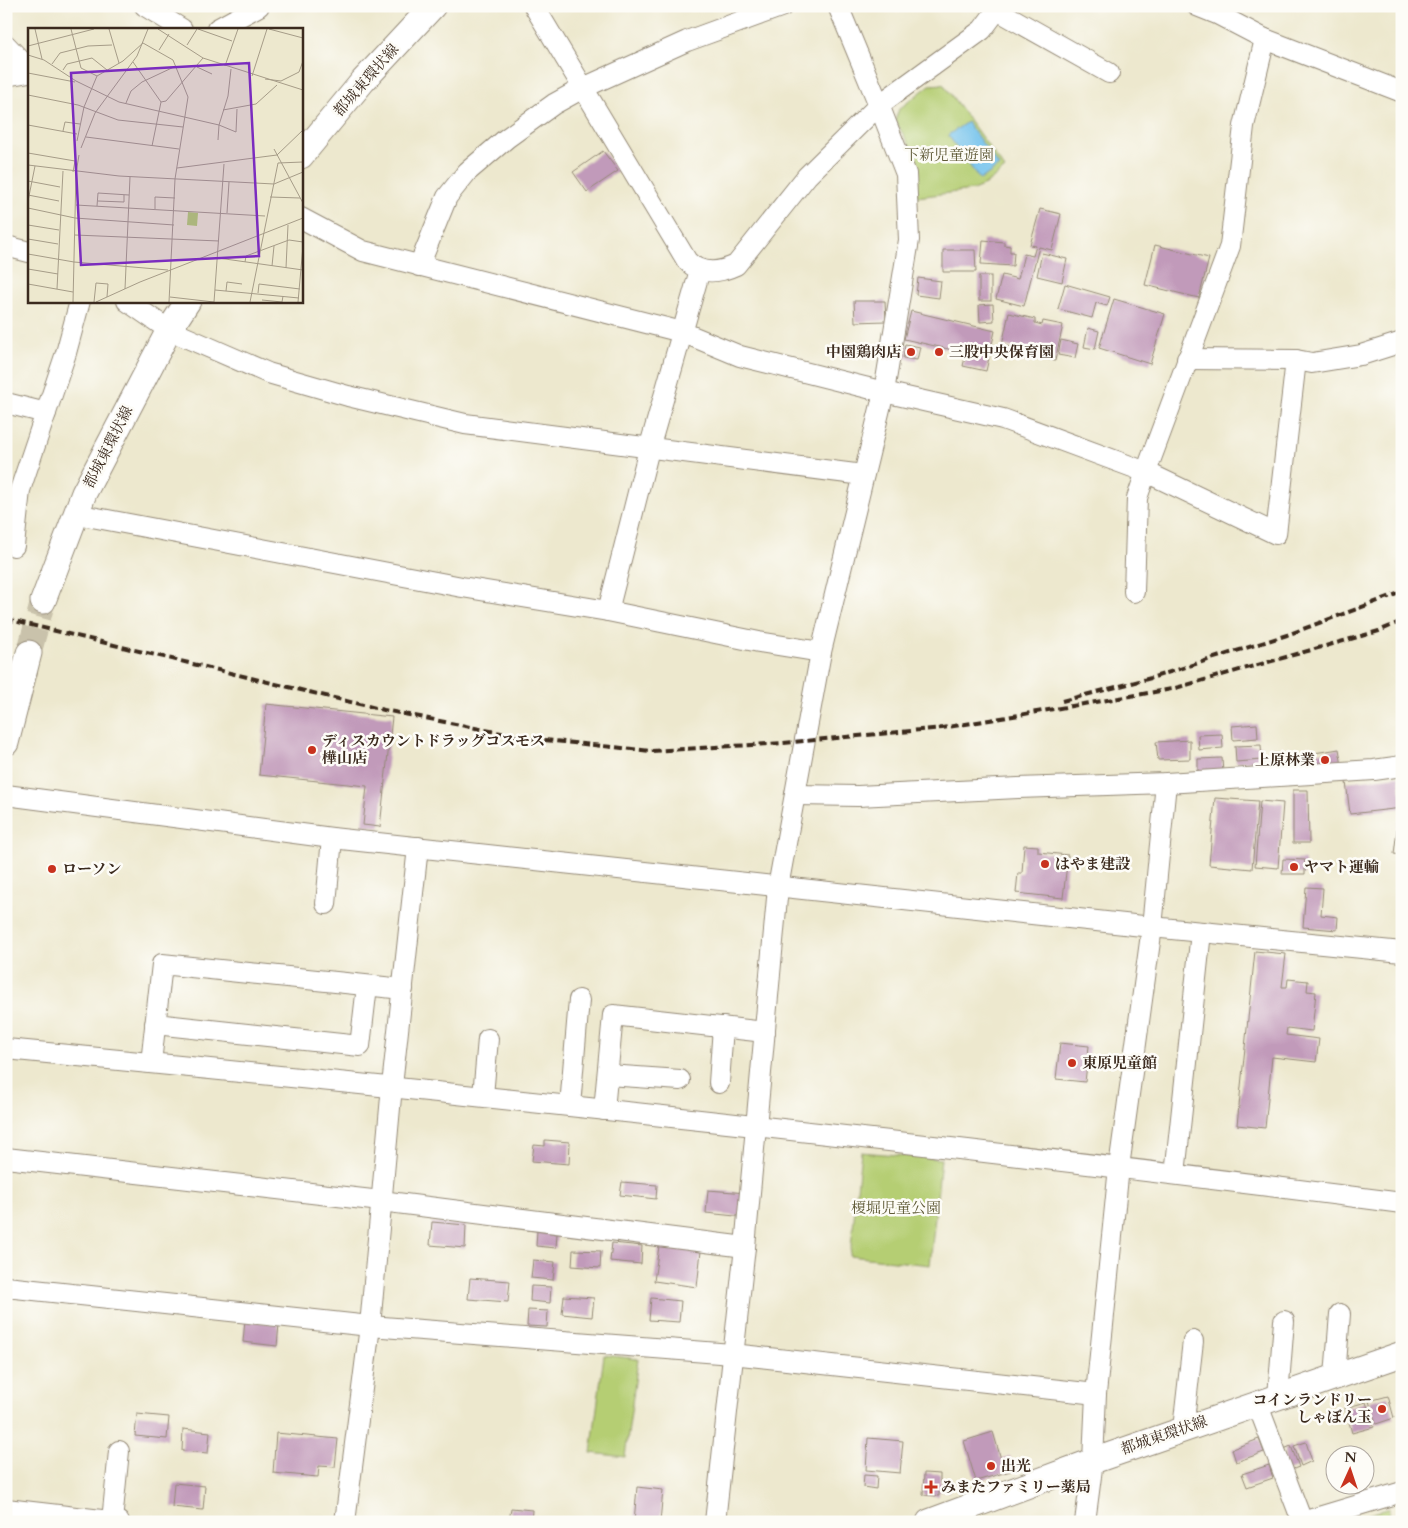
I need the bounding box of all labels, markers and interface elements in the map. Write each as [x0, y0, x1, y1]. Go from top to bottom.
inset map [28, 28, 302, 302]
street label: 都城東環状線 [329, 39, 403, 121]
park label: 下新児童遊園 [904, 145, 994, 165]
place label: 中園鶏肉店 [826, 342, 901, 362]
place label: 三股中央保育園 [949, 342, 1054, 362]
marker: 中園鶏肉店 [905, 346, 917, 358]
marker: 三股中央保育園 [933, 346, 945, 358]
street label: 都城東環状線 [79, 402, 137, 492]
place label: ディスカウントドラッグコスモス 樺山店 [322, 731, 545, 768]
marker: ディスカウントドラッグコスモス 樺山店 [306, 744, 318, 756]
place label: 上原林業 [1255, 750, 1315, 770]
marker: 上原林業 [1319, 754, 1331, 766]
place label: はやま建設 [1055, 854, 1131, 874]
place label: ヤマト運輸 [1304, 857, 1379, 877]
marker: はやま建設 [1039, 858, 1051, 870]
place label: ローソン [62, 859, 121, 879]
marker: ヤマト運輸 [1288, 861, 1300, 873]
marker: ローソン [46, 863, 58, 875]
place label: 東原児童館 [1082, 1053, 1157, 1073]
marker: 東原児童館 [1066, 1057, 1078, 1069]
park label: 榎堀児童公園 [851, 1198, 941, 1218]
place label: コインランドリー しゃぼん玉 [1252, 1390, 1372, 1427]
marker: コインランドリー しゃぼん玉 [1376, 1403, 1388, 1415]
street label: 都城東環状線 [1118, 1411, 1210, 1459]
north arrow [1326, 1446, 1376, 1496]
text: N [1344, 1448, 1357, 1467]
place label: 出光 [1001, 1456, 1031, 1476]
marker: 出光 [985, 1460, 997, 1472]
place label: みまたファミリー薬局 [941, 1477, 1091, 1497]
marker: みまたファミリー薬局 [925, 1481, 937, 1493]

